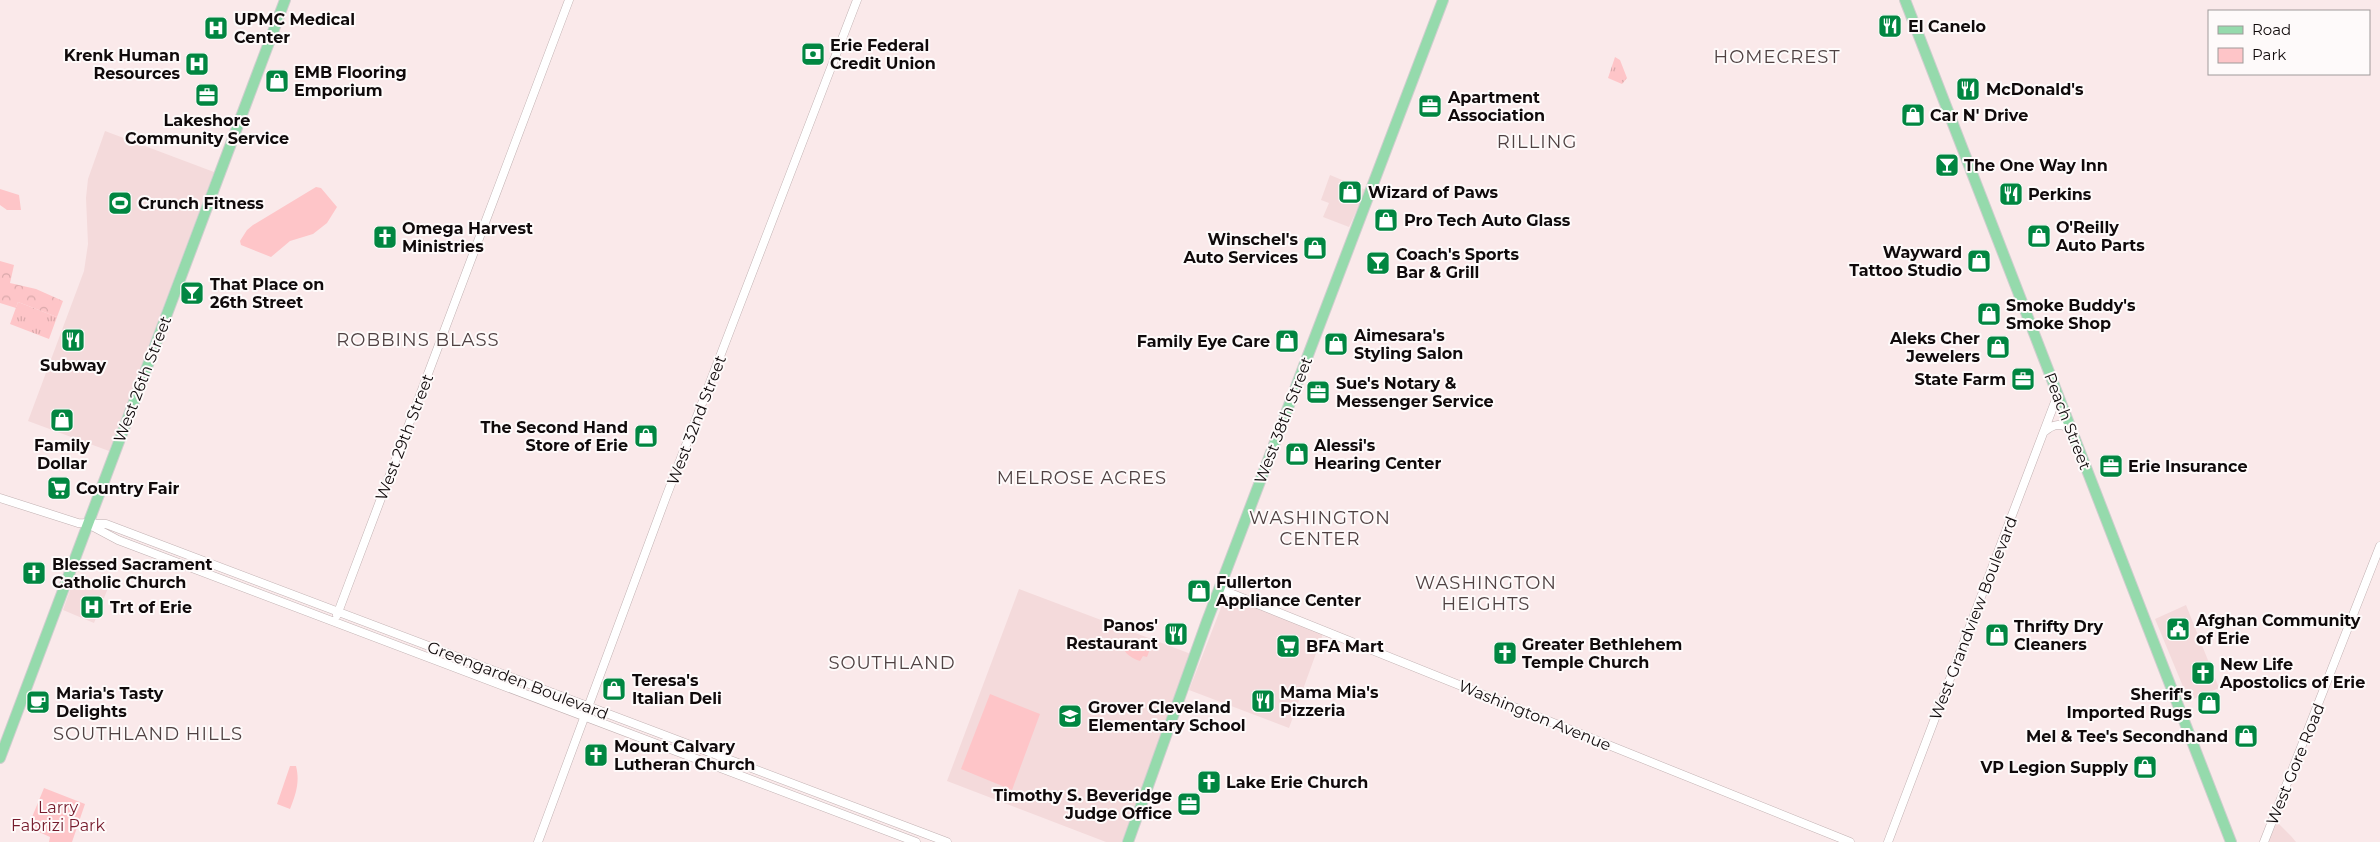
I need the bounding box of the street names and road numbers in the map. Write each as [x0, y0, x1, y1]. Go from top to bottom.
street label: West 26th Street [110, 313, 175, 445]
street label: West 32nd Street [663, 352, 730, 488]
street label: West 38th Street [1251, 354, 1317, 486]
street label: Peach Street [2040, 370, 2095, 473]
street label: West 29th Street [372, 371, 438, 503]
street label: West Grandview Boulevard [1926, 514, 2021, 723]
street label: Greengarden Boulevard [425, 637, 611, 724]
street label: Washington Avenue [1456, 676, 1614, 755]
street label: West Gore Road [2262, 701, 2329, 828]

